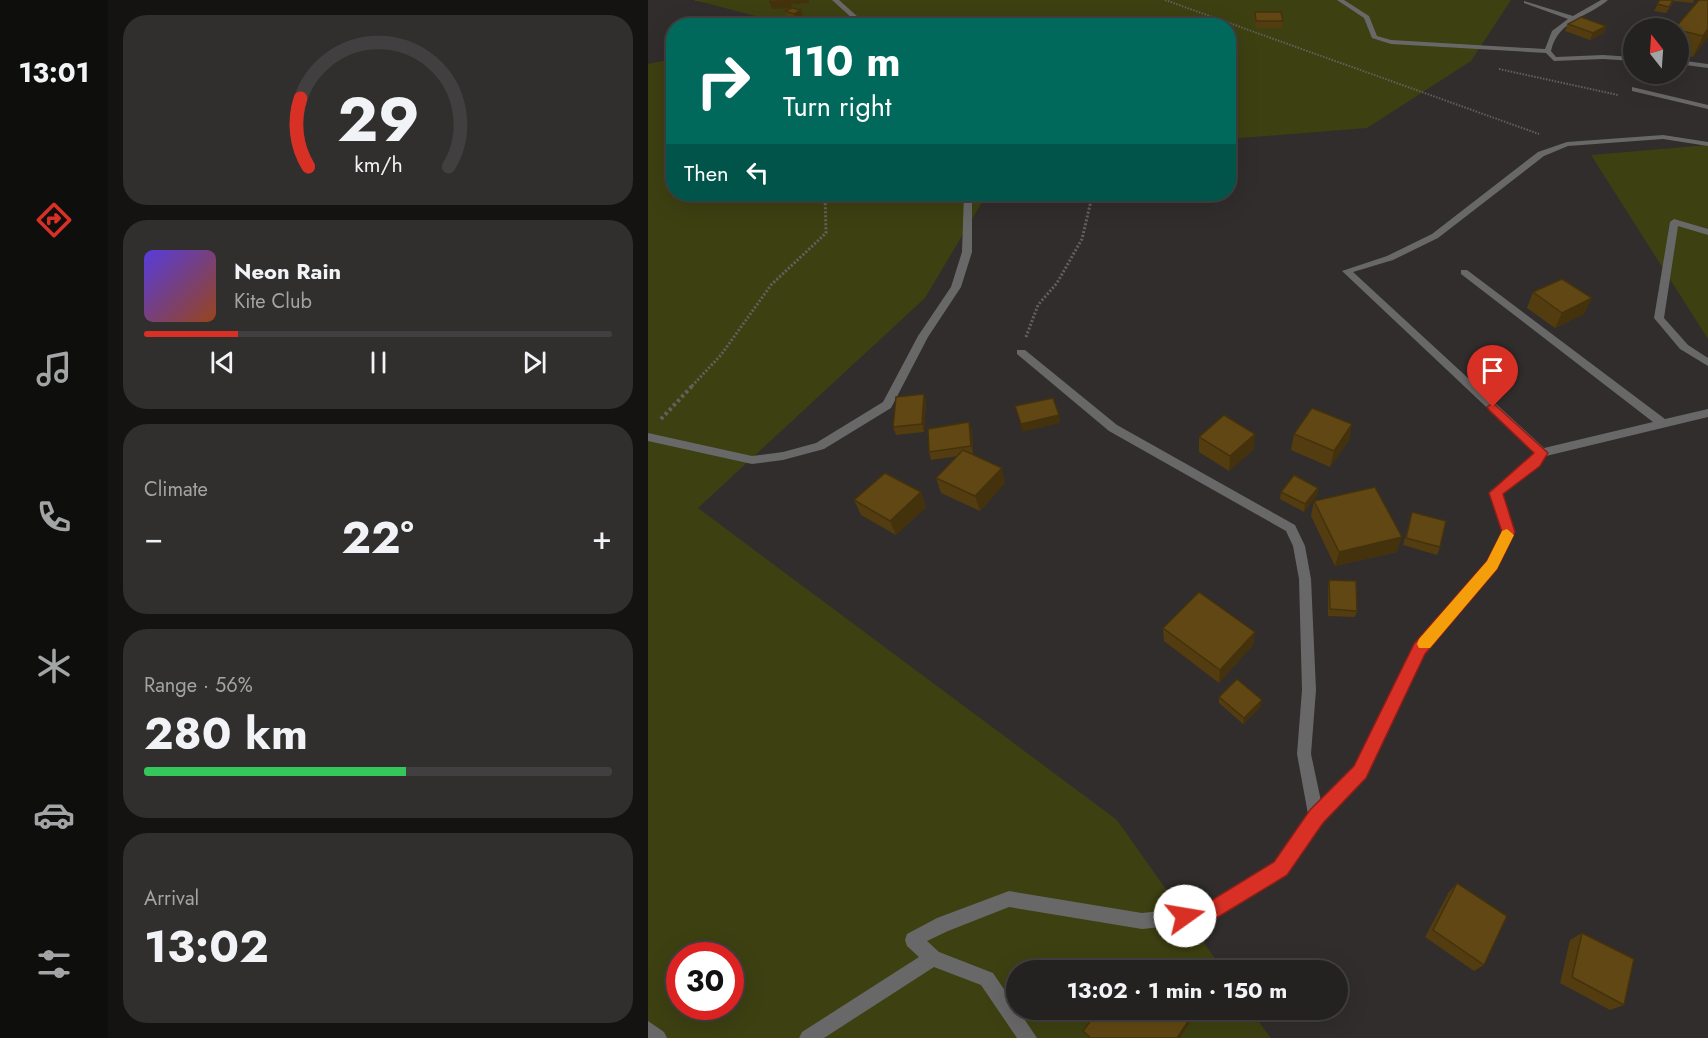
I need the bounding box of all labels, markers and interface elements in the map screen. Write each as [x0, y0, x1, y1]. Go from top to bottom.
north arrow [1623, 18, 1689, 84]
map controls [1623, 18, 1689, 84]
text: 110 m [783, 31, 901, 92]
icon: right [684, 42, 762, 120]
text: 13:01 [19, 53, 89, 92]
text: 29 [337, 74, 419, 164]
text: Turn right [783, 87, 891, 126]
text: km/h [354, 149, 402, 180]
icon: left [741, 156, 774, 189]
text: Then [684, 157, 729, 189]
icon: directions [33, 199, 75, 241]
text: Neon Rain [234, 255, 341, 287]
text: Kite Club [234, 287, 312, 316]
pin [1467, 345, 1518, 407]
icon: previous [206, 346, 239, 379]
icon: pause [362, 346, 395, 379]
icon: next [518, 346, 551, 379]
icon: music [33, 348, 75, 390]
icon: arrive [1476, 354, 1509, 387]
text: Climate [144, 475, 208, 504]
icon: phone [33, 496, 75, 538]
text: 22° [341, 505, 414, 570]
text: − [144, 514, 163, 561]
text: + [592, 514, 612, 561]
icon: climate [33, 645, 75, 687]
text: Range · 56% [144, 671, 253, 700]
text: 280 km [144, 701, 308, 766]
icon: car [33, 794, 75, 836]
text: Arrival [144, 884, 199, 913]
position arrow [1153, 884, 1217, 948]
text: 13:02 [144, 914, 269, 979]
speed limit sign: 30 [666, 942, 744, 1020]
icon: filters [33, 943, 75, 985]
text: 13:02 · 1 min · 150 m [1067, 974, 1287, 1006]

